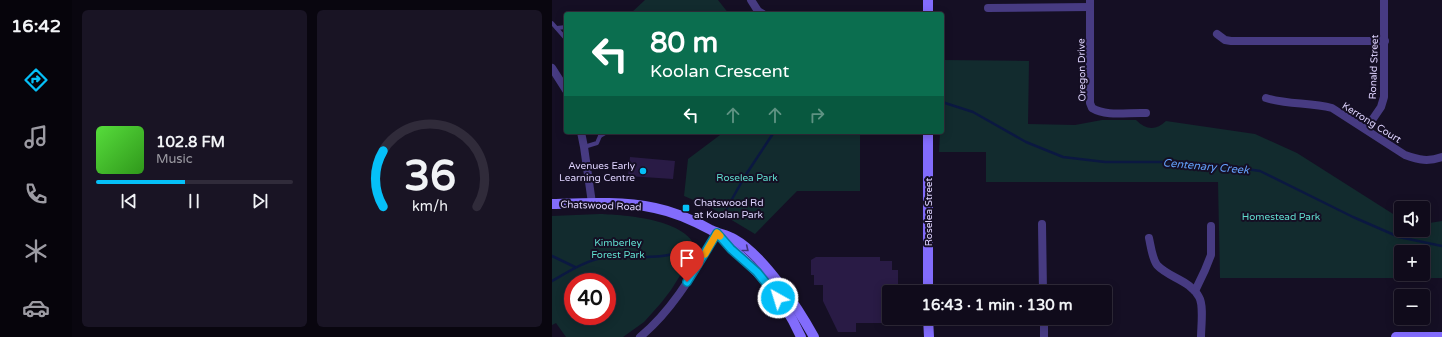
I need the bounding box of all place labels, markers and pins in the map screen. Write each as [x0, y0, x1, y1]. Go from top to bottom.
place label: Avenues Early Learning Centre [559, 160, 636, 184]
marker: Avenues Early Learning Centre [638, 166, 648, 176]
place label: Chatswood Rd at Koolan Park [694, 197, 763, 221]
marker: Chatswood Rd at Koolan Park [681, 203, 691, 213]
pin [670, 241, 704, 282]

